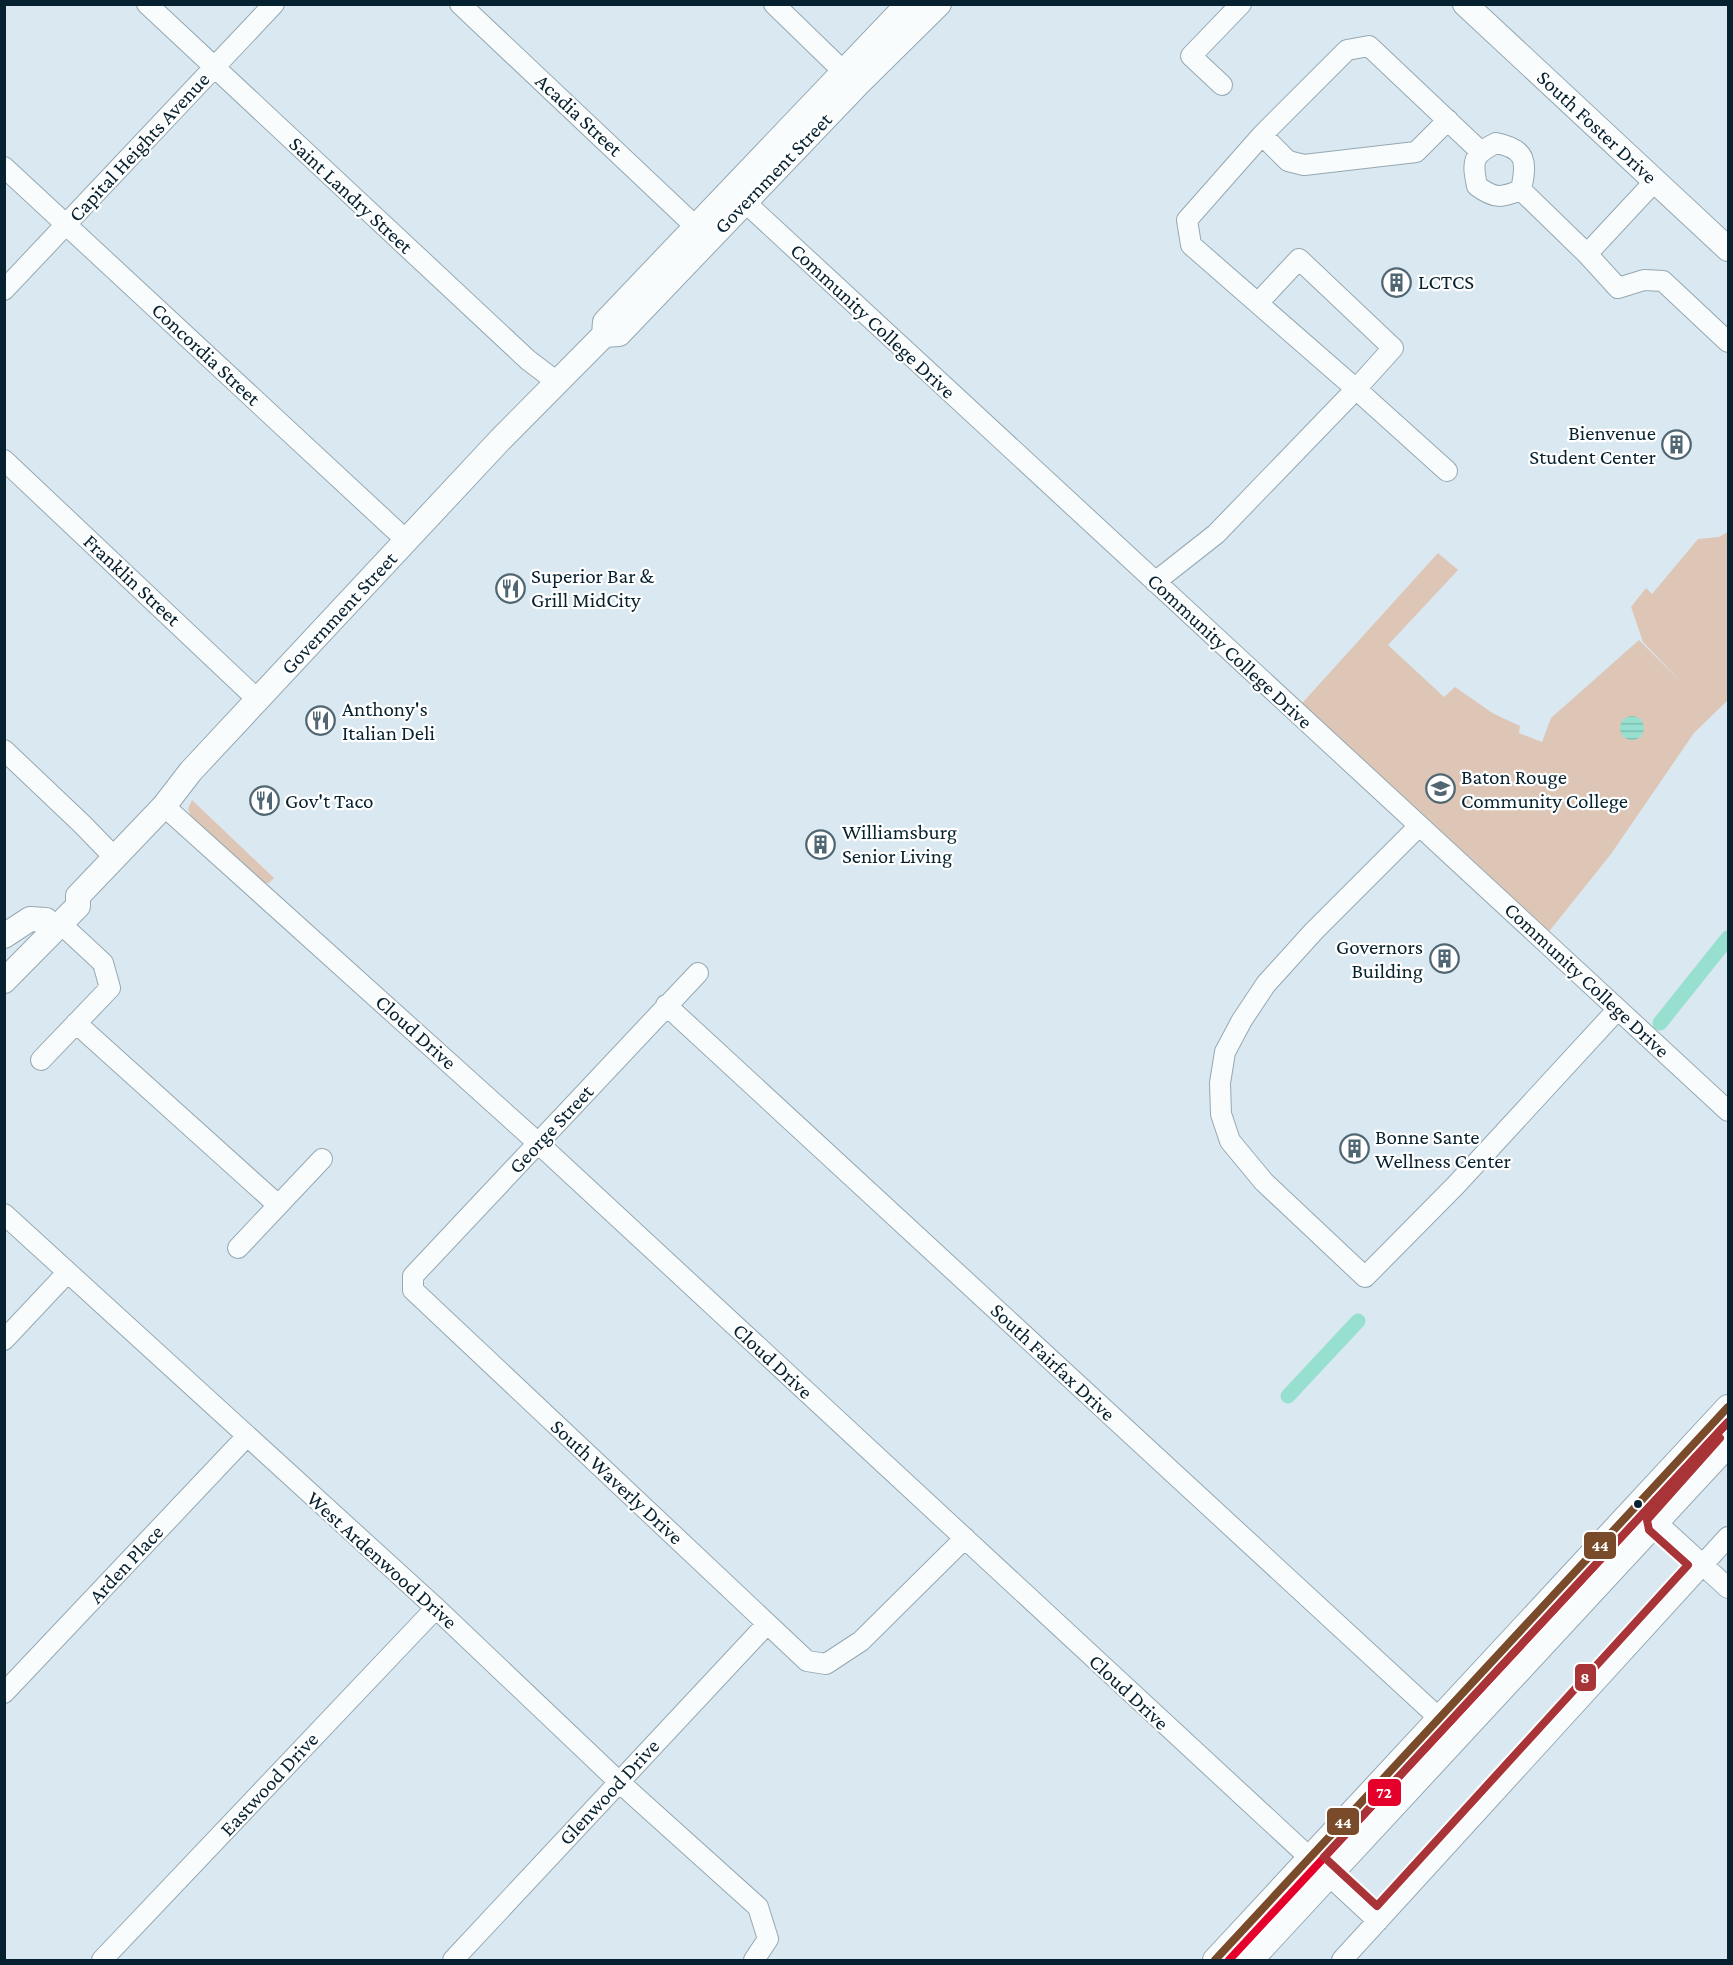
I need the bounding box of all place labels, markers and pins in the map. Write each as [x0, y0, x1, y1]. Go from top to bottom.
building icon: LCTCS [1381, 266, 1413, 298]
place label: LCTCS [1418, 270, 1474, 294]
place label: Bienvenue Student Center [1529, 421, 1657, 469]
building icon: Bienvenue Student Center [1661, 429, 1693, 461]
place label: Superior Bar & Grill MidCity [531, 564, 655, 612]
restaurant icon: Superior Bar & Grill MidCity [494, 572, 526, 604]
place label: Anthony's Italian Deli [342, 697, 436, 745]
restaurant icon: Anthony's Italian Deli [305, 705, 337, 737]
place label: Baton Rouge Community College [1461, 765, 1628, 813]
school or university icon: Baton Rouge Community College [1424, 773, 1456, 805]
restaurant icon: Gov't Taco [248, 785, 280, 817]
place label: Gov't Taco [285, 789, 374, 813]
place label: Williamsburg Senior Living [842, 820, 957, 868]
building icon: Williamsburg Senior Living [805, 828, 837, 860]
place label: Governors Building [1336, 935, 1423, 983]
building icon: Governors Building [1428, 943, 1460, 975]
place label: Bonne Sante Wellness Center [1375, 1125, 1511, 1173]
building icon: Bonne Sante Wellness Center [1338, 1133, 1370, 1165]
unlabelled marker [1632, 1498, 1644, 1510]

